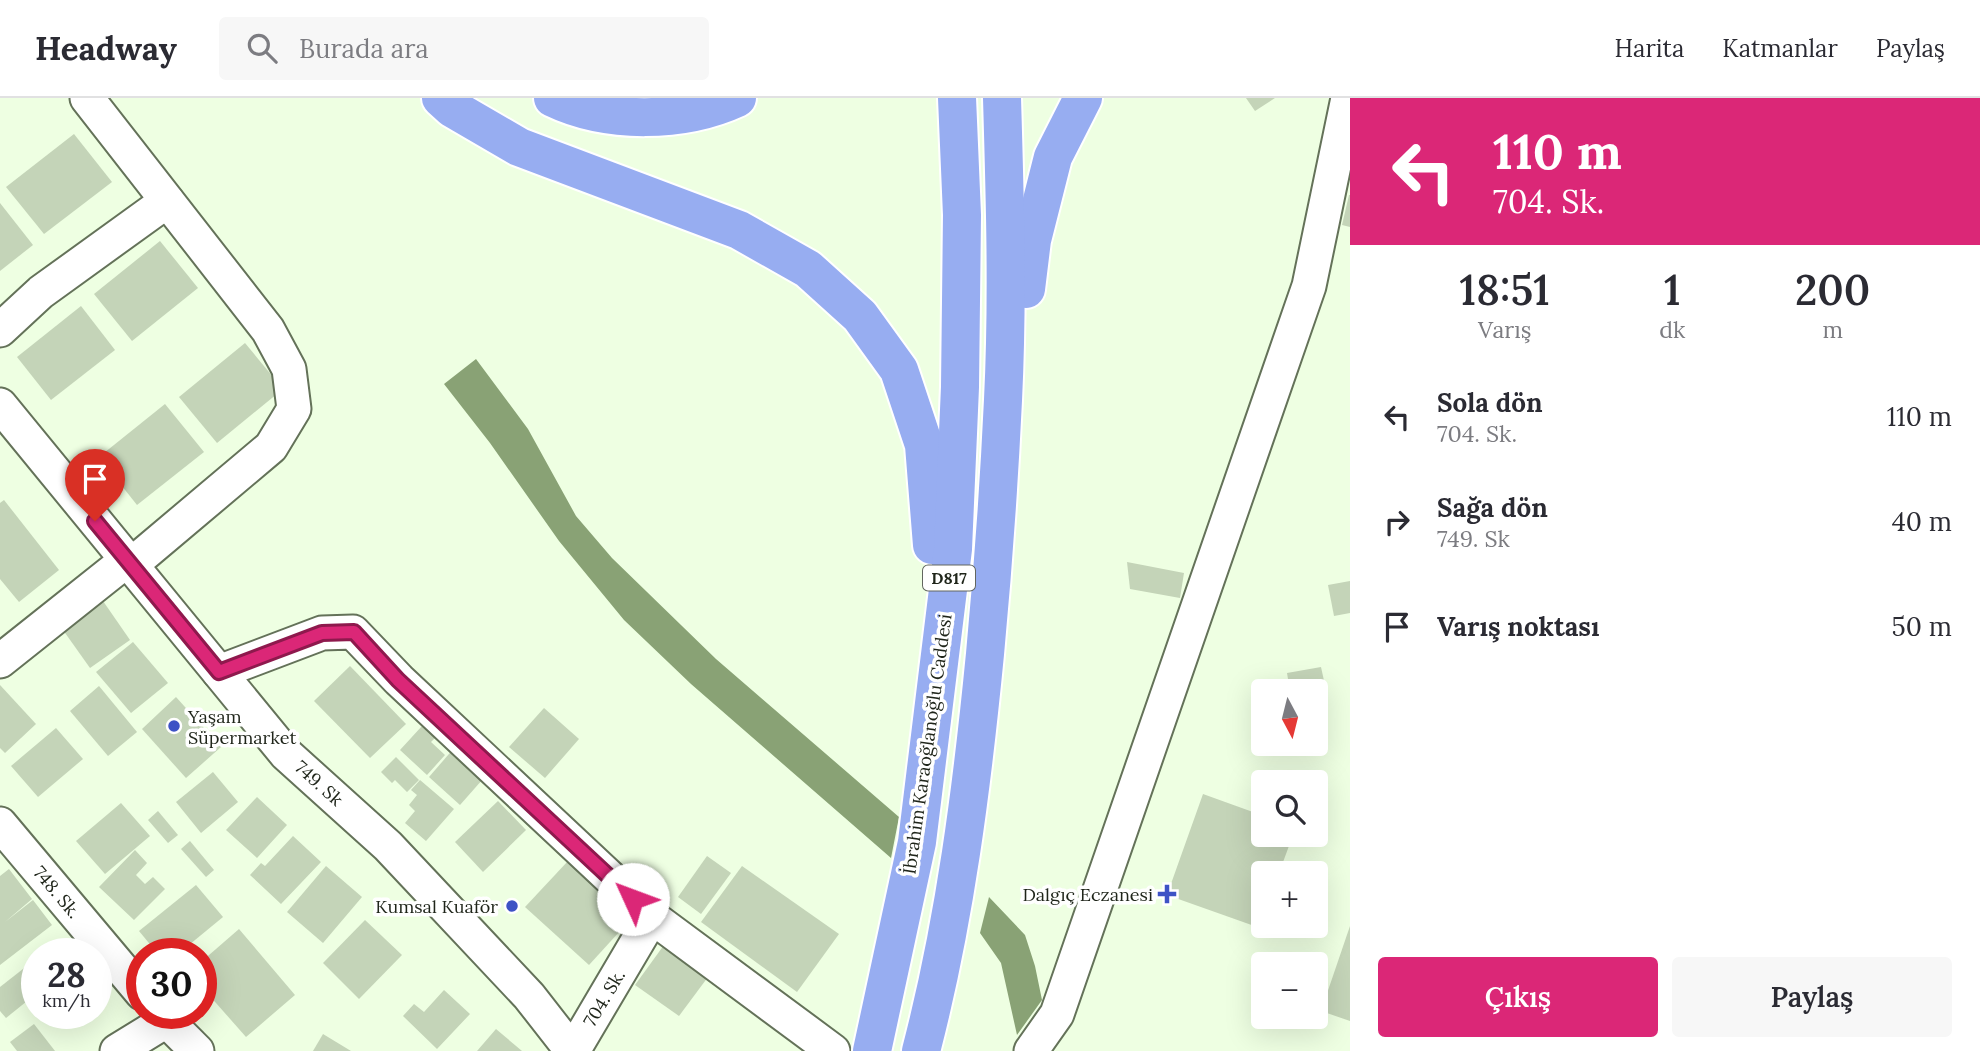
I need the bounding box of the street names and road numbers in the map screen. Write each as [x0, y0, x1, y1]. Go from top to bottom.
road number: D817 [923, 565, 975, 590]
street label: İbrahim Karaoğlanoğlu Caddesi [897, 612, 957, 876]
street label: 749. Sk [290, 755, 348, 811]
street label: 748. Sk. [28, 861, 86, 923]
street label: 704. Sk. [578, 965, 630, 1031]

